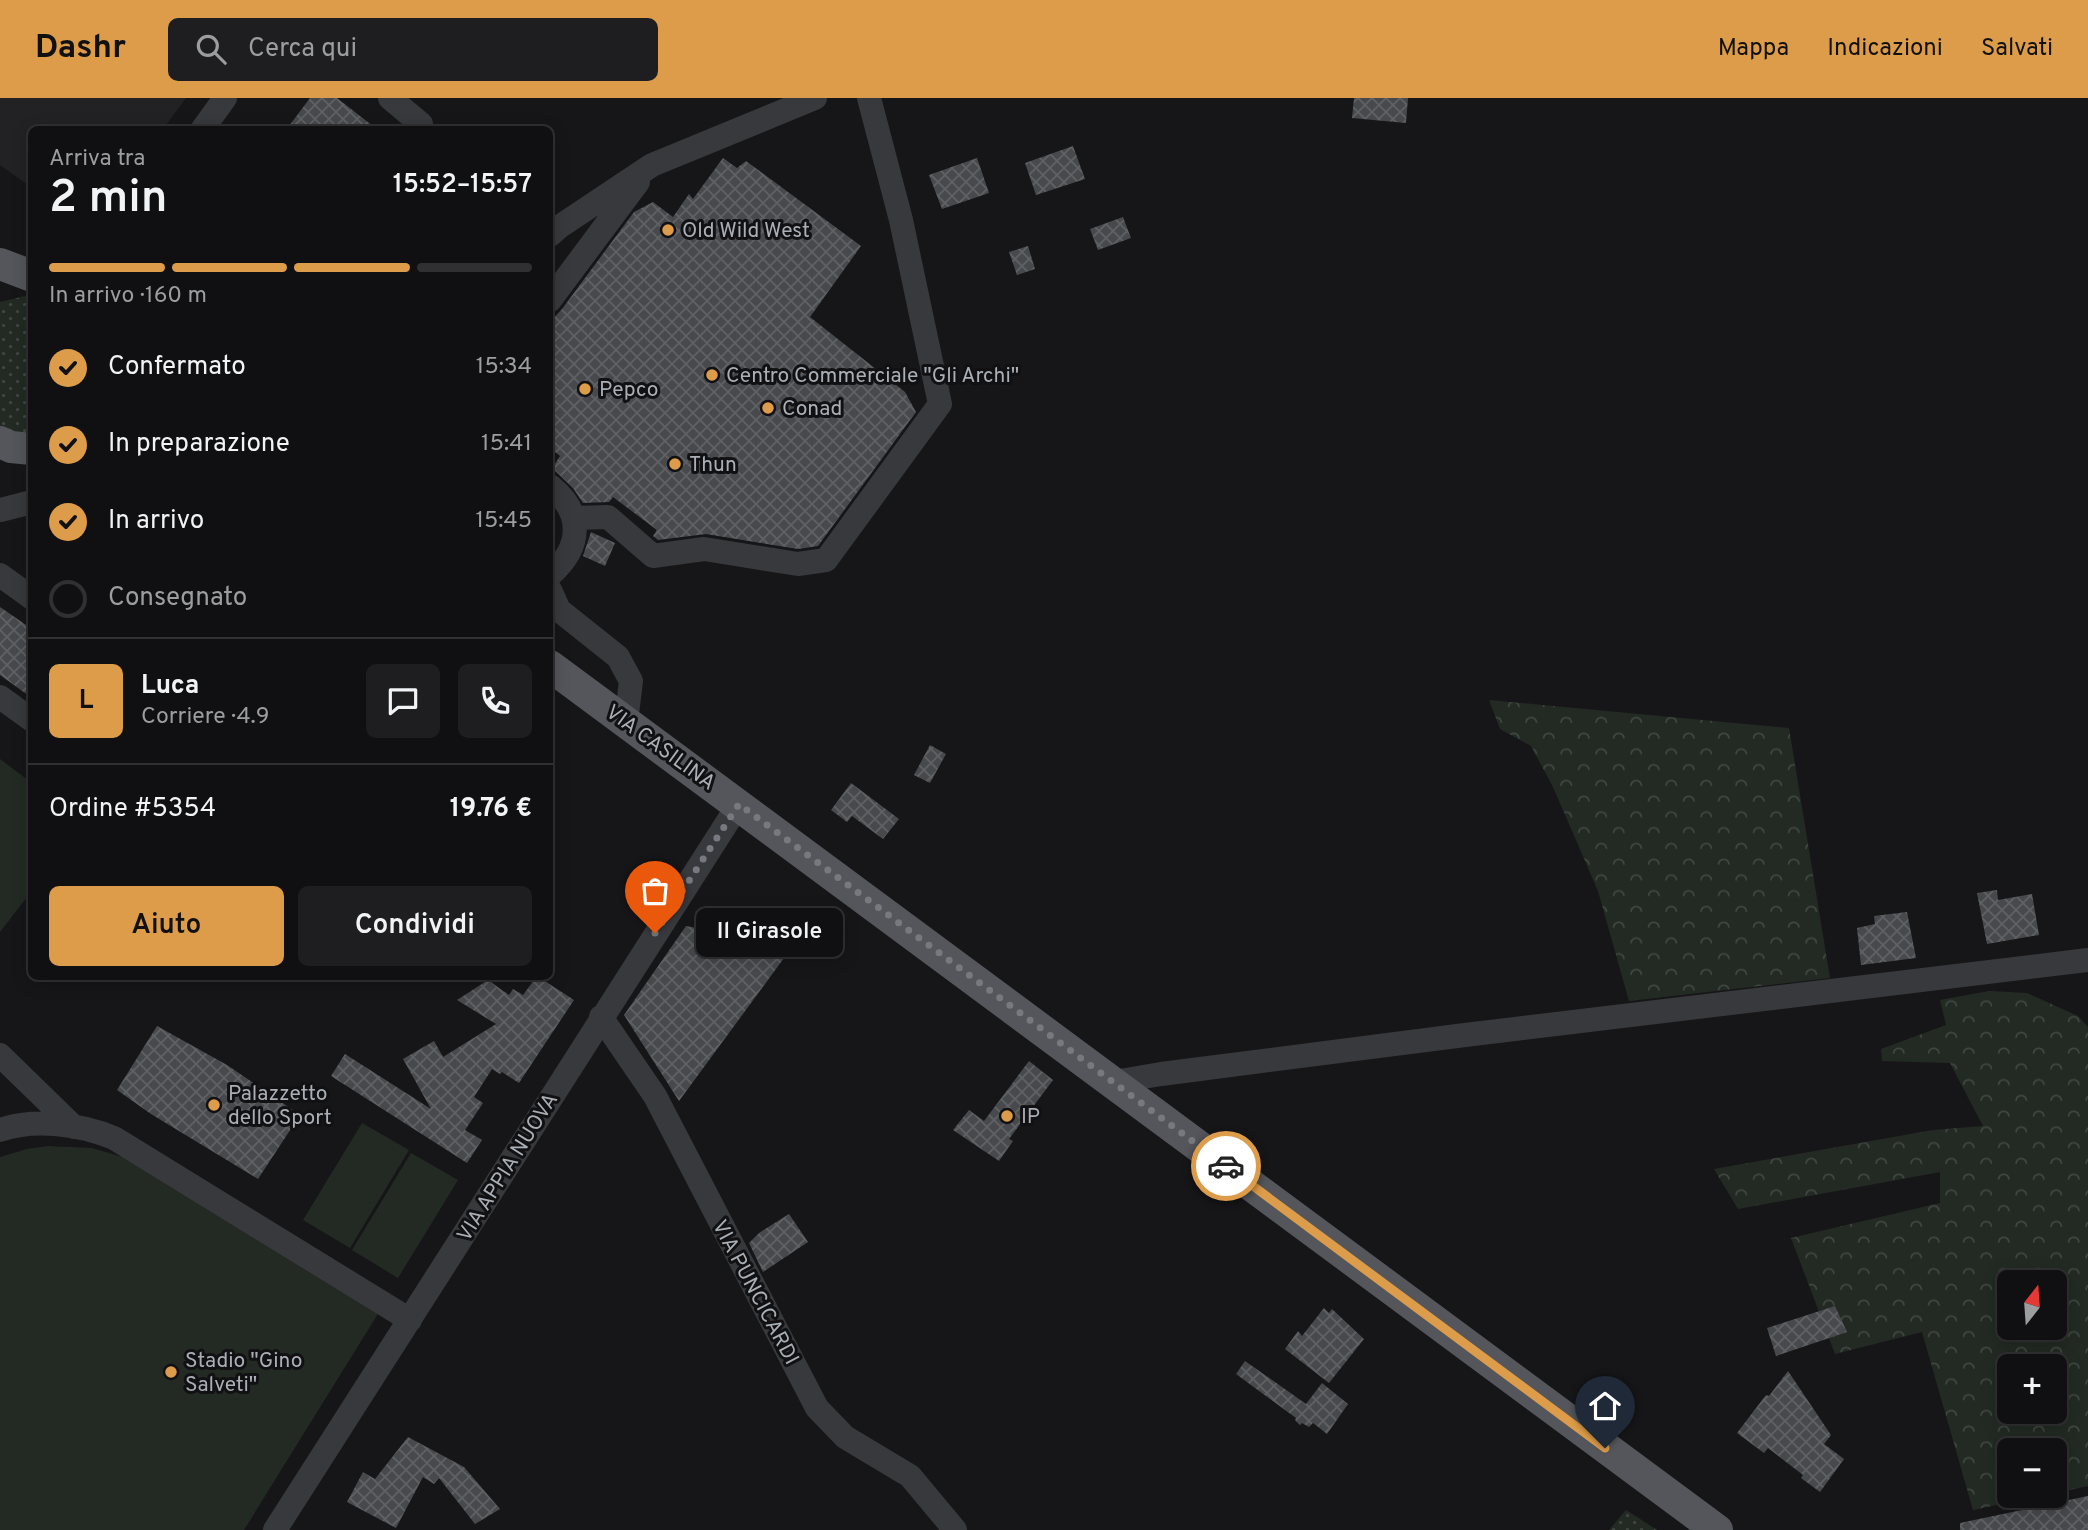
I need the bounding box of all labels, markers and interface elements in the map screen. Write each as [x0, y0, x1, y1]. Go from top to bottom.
search box [168, 18, 658, 81]
text: Dashr [35, 28, 126, 70]
icon: search [192, 30, 230, 68]
text: Cerca qui [248, 33, 357, 66]
text: Mappa [1718, 34, 1789, 64]
text: Indicazioni [1827, 34, 1943, 64]
text: Salvati [1981, 34, 2053, 64]
text: Arriva tra [49, 145, 145, 174]
text: 15:52–15:57 [393, 169, 532, 202]
text: 2 min [49, 170, 168, 229]
place label: Old Wild West [682, 218, 810, 245]
marker: Old Wild West [660, 222, 676, 238]
text: In arrivo · 160 m [49, 282, 207, 311]
icon: check [49, 349, 87, 387]
text: Confermato [108, 351, 246, 384]
text: 15:34 [476, 353, 532, 382]
place label: Centro Commerciale "Gli Archi" [726, 363, 1019, 390]
marker: Centro Commerciale "Gli Archi" [704, 367, 720, 383]
place label: Pepco [599, 377, 658, 404]
marker: Pepco [577, 381, 593, 397]
place label: Conad [782, 396, 842, 423]
marker: Conad [760, 400, 776, 416]
icon: check [49, 426, 87, 464]
text: In preparazione [108, 428, 290, 461]
text: 15:41 [481, 430, 532, 459]
place label: Thun [689, 452, 737, 479]
marker: Thun [667, 456, 683, 472]
icon: check [49, 503, 87, 541]
text: In arrivo [108, 505, 204, 538]
text: 15:45 [475, 507, 532, 536]
text: Consegnato [108, 582, 247, 615]
button: chat [366, 664, 440, 738]
button: phone [458, 664, 532, 738]
text: Luca [141, 670, 199, 703]
text: L [79, 685, 93, 718]
street label: VIA CASILINA [600, 699, 720, 797]
text: Corriere · 4.9 [141, 703, 270, 732]
text: Ordine #5354 [49, 793, 216, 826]
text: 19.76 € [450, 793, 532, 826]
pin [625, 861, 685, 933]
icon: bag [636, 872, 674, 910]
button: Aiuto [49, 886, 284, 966]
button: Condividi [298, 886, 532, 966]
callout: Il Girasole [697, 908, 844, 958]
text: Il Girasole [717, 918, 822, 947]
place label: Palazzetto dello Sport [228, 1081, 332, 1132]
street label: VIA APPIA NUOVA [452, 1088, 565, 1247]
marker: Palazzetto dello Sport [206, 1097, 222, 1113]
place label: IP [1021, 1104, 1040, 1131]
marker: IP [999, 1108, 1015, 1124]
courier [1191, 1131, 1261, 1201]
icon: car [1207, 1147, 1245, 1185]
street label: VIA PUNCICARDI [705, 1216, 804, 1370]
north arrow [1997, 1270, 2067, 1340]
map controls [1997, 1270, 2067, 1508]
place label: Stadio "Gino Salveti" [185, 1348, 302, 1399]
button: + [1997, 1354, 2067, 1424]
marker: Stadio "Gino Salveti" [163, 1364, 179, 1380]
pin [1575, 1376, 1635, 1448]
icon: home [1586, 1387, 1624, 1425]
button: − [1997, 1438, 2067, 1508]

